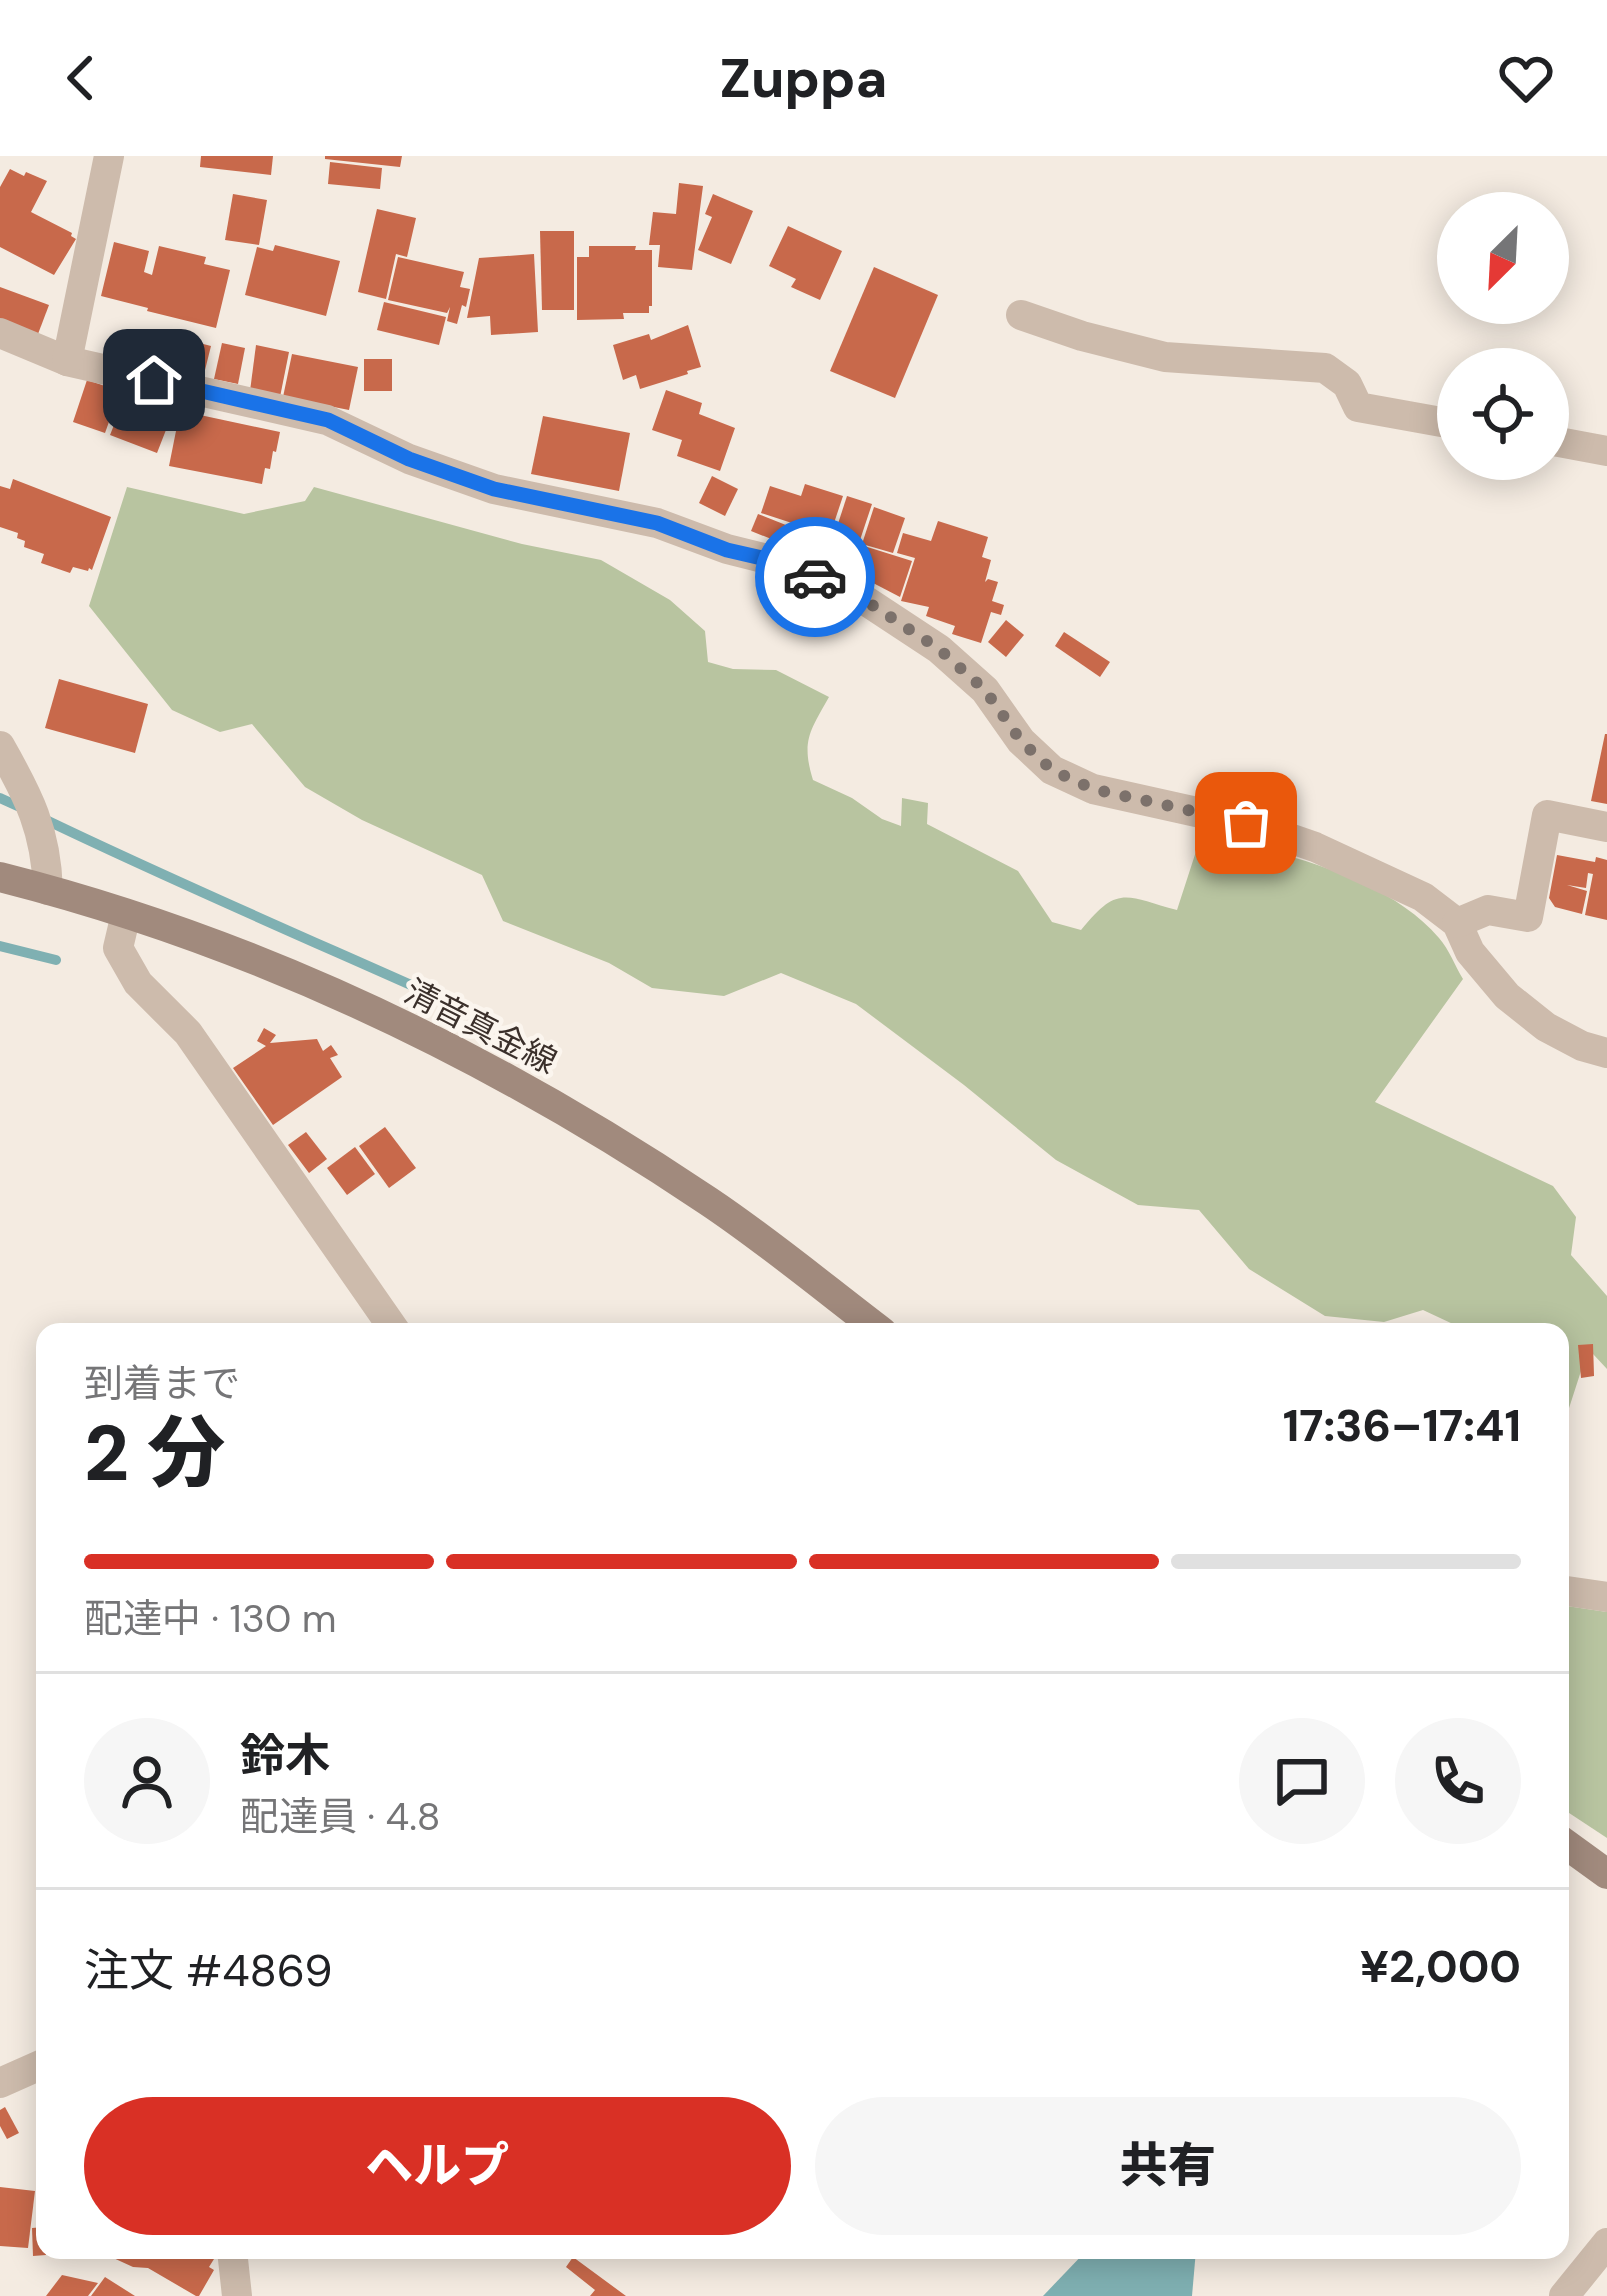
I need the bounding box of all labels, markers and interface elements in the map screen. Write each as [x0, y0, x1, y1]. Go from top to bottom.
text: Zuppa [720, 43, 887, 114]
icon: back [48, 45, 114, 111]
icon: heart [1493, 45, 1559, 111]
north arrow [1437, 192, 1569, 324]
map controls [1437, 192, 1569, 480]
pin [103, 329, 205, 431]
icon: home [121, 347, 187, 413]
button: locate [1437, 348, 1569, 480]
courier [755, 517, 875, 637]
icon: car [782, 544, 848, 610]
pin [1195, 772, 1297, 874]
icon: bag [1213, 790, 1279, 856]
street label: 清音真金線 [398, 970, 564, 1083]
text: 到着まで [84, 1358, 240, 1409]
text: 17:36–17:41 [1283, 1396, 1521, 1455]
text: 2 分 [84, 1403, 225, 1504]
text: 配達中 · 130 m [84, 1593, 337, 1644]
button: person [84, 1718, 210, 1844]
button: chat [1239, 1718, 1365, 1844]
button: phone [1395, 1718, 1521, 1844]
text: 鈴木 [240, 1726, 330, 1785]
text: 配達員 · 4.8 [240, 1791, 441, 1842]
text: ¥2,000 [1360, 1937, 1521, 1996]
text: 注文 #4869 [84, 1941, 332, 2000]
button: ヘルプ [84, 2097, 791, 2235]
button: 共有 [815, 2097, 1521, 2235]

